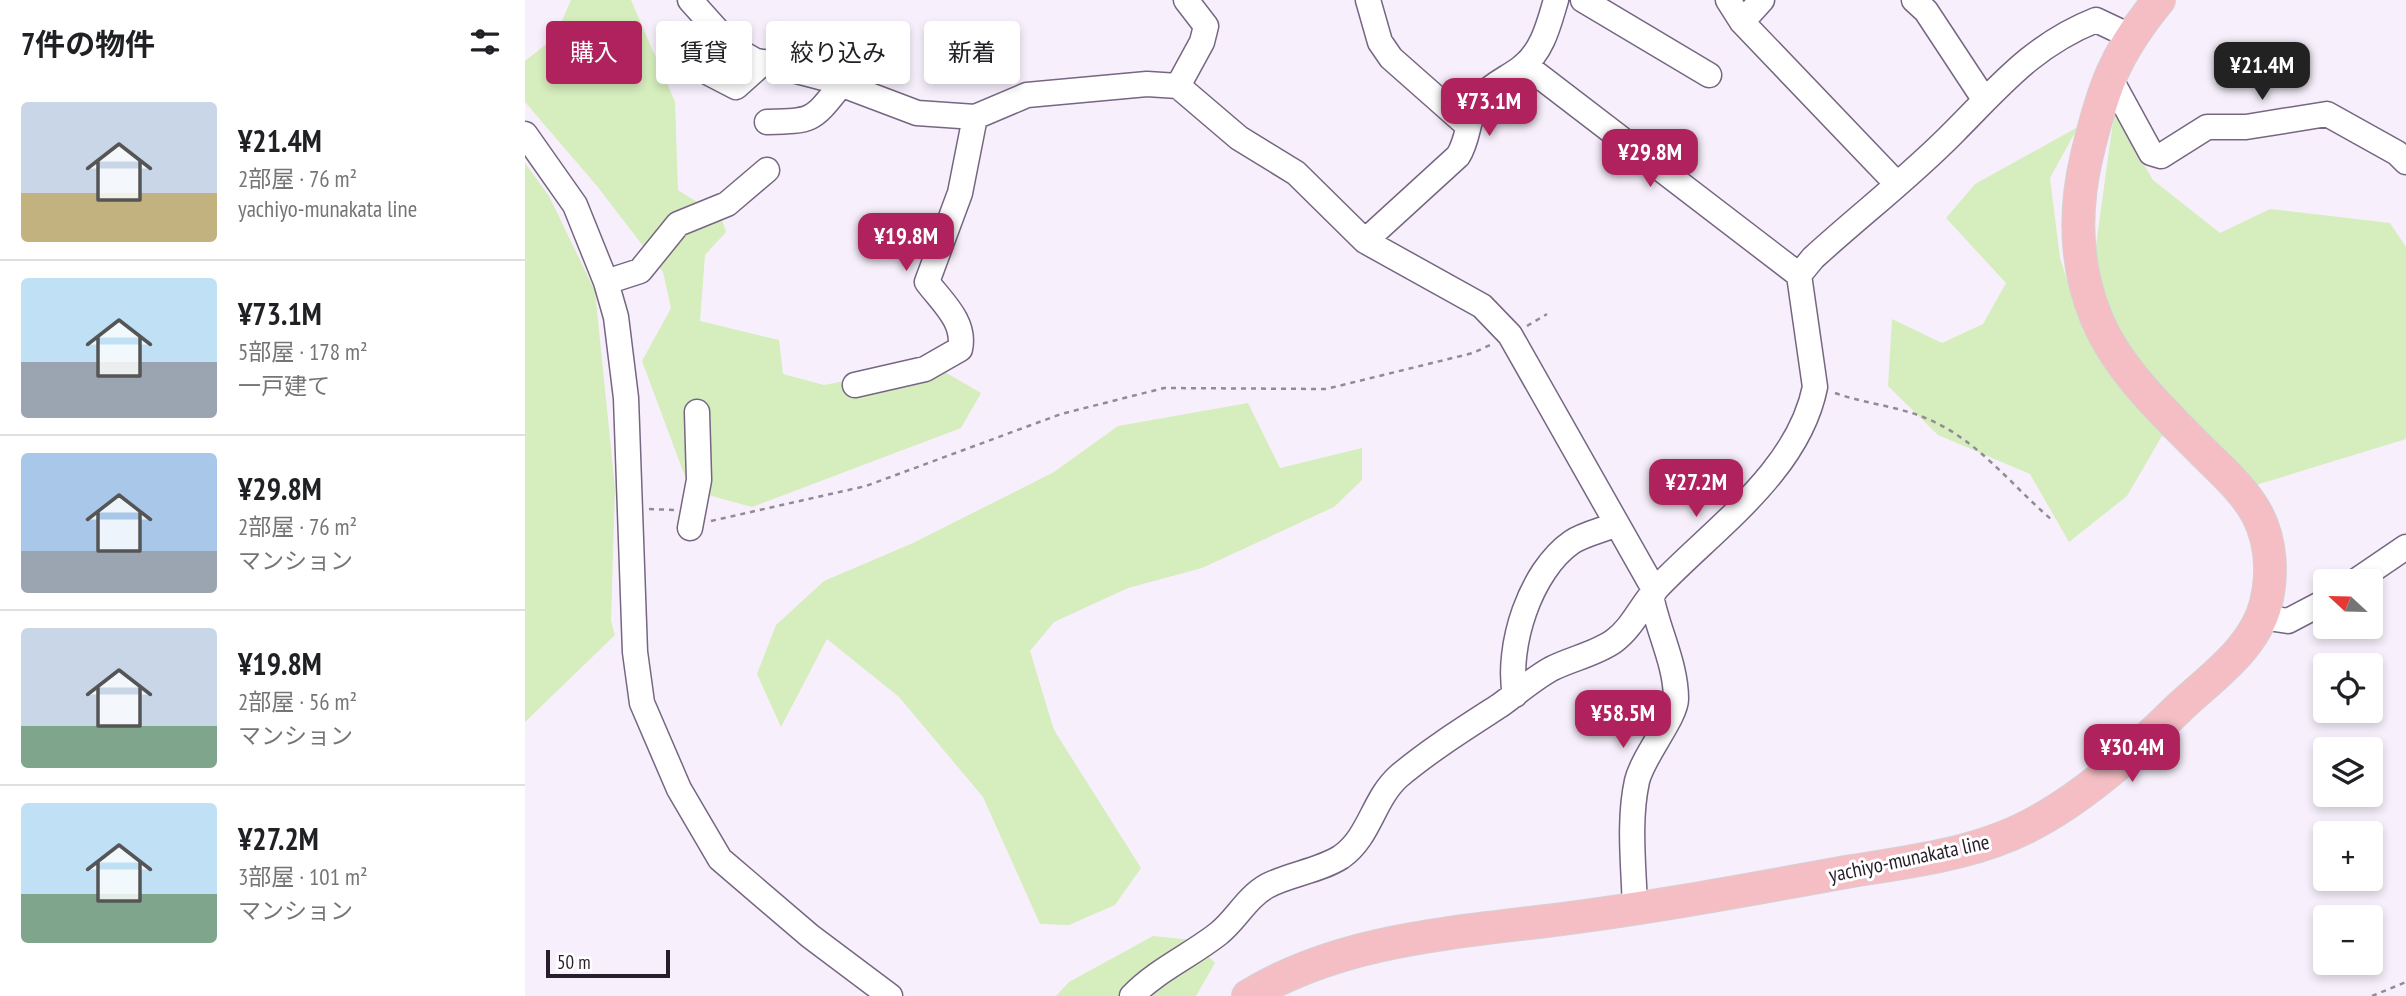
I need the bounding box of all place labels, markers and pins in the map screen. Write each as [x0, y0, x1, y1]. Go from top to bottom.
pin: ¥21.4M [2205, 42, 2319, 102]
pin: ¥73.1M [1432, 78, 1546, 138]
pin: ¥29.8M [1593, 130, 1707, 189]
pin: ¥19.8M [849, 214, 963, 273]
pin: ¥27.2M [1639, 460, 1753, 519]
pin: ¥58.5M [1566, 690, 1680, 750]
pin: ¥30.4M [2075, 724, 2189, 784]

